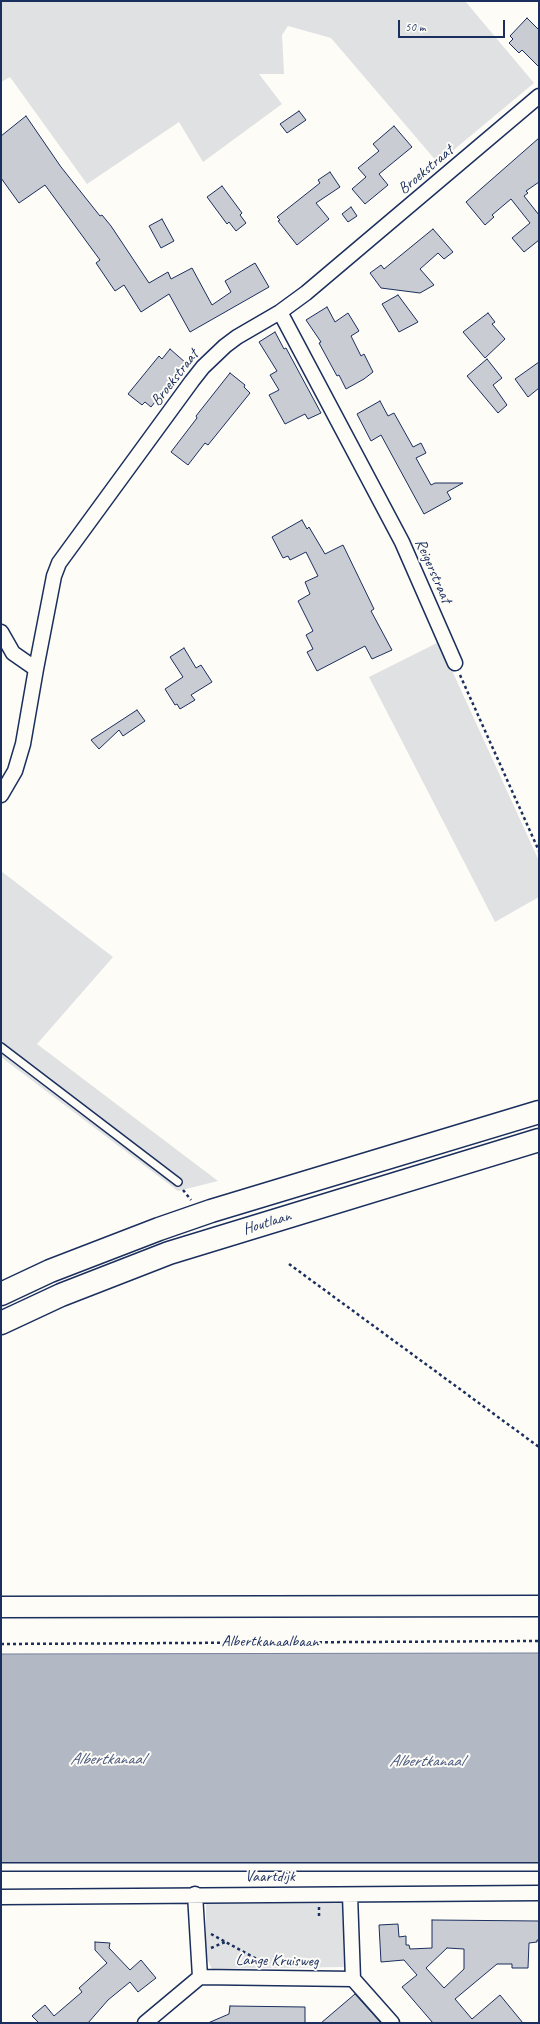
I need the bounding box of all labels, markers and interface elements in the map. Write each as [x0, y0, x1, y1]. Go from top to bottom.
scale bar [400, 12, 507, 38]
text: 50 m [405, 19, 425, 35]
street label: Broekstraat [395, 141, 457, 199]
street label: Broekstraat [147, 346, 203, 410]
street label: Reigerstraat [410, 536, 456, 606]
street label: Houtlaan [241, 1207, 293, 1239]
street label: Albertkanaalbaan [222, 1632, 318, 1652]
water label: Albertkanaal [70, 1750, 144, 1770]
water label: Albertkanaal [389, 1752, 463, 1772]
street label: Vaartdijk [245, 1867, 295, 1887]
street label: Lange Kruisweg [235, 1951, 319, 1971]

